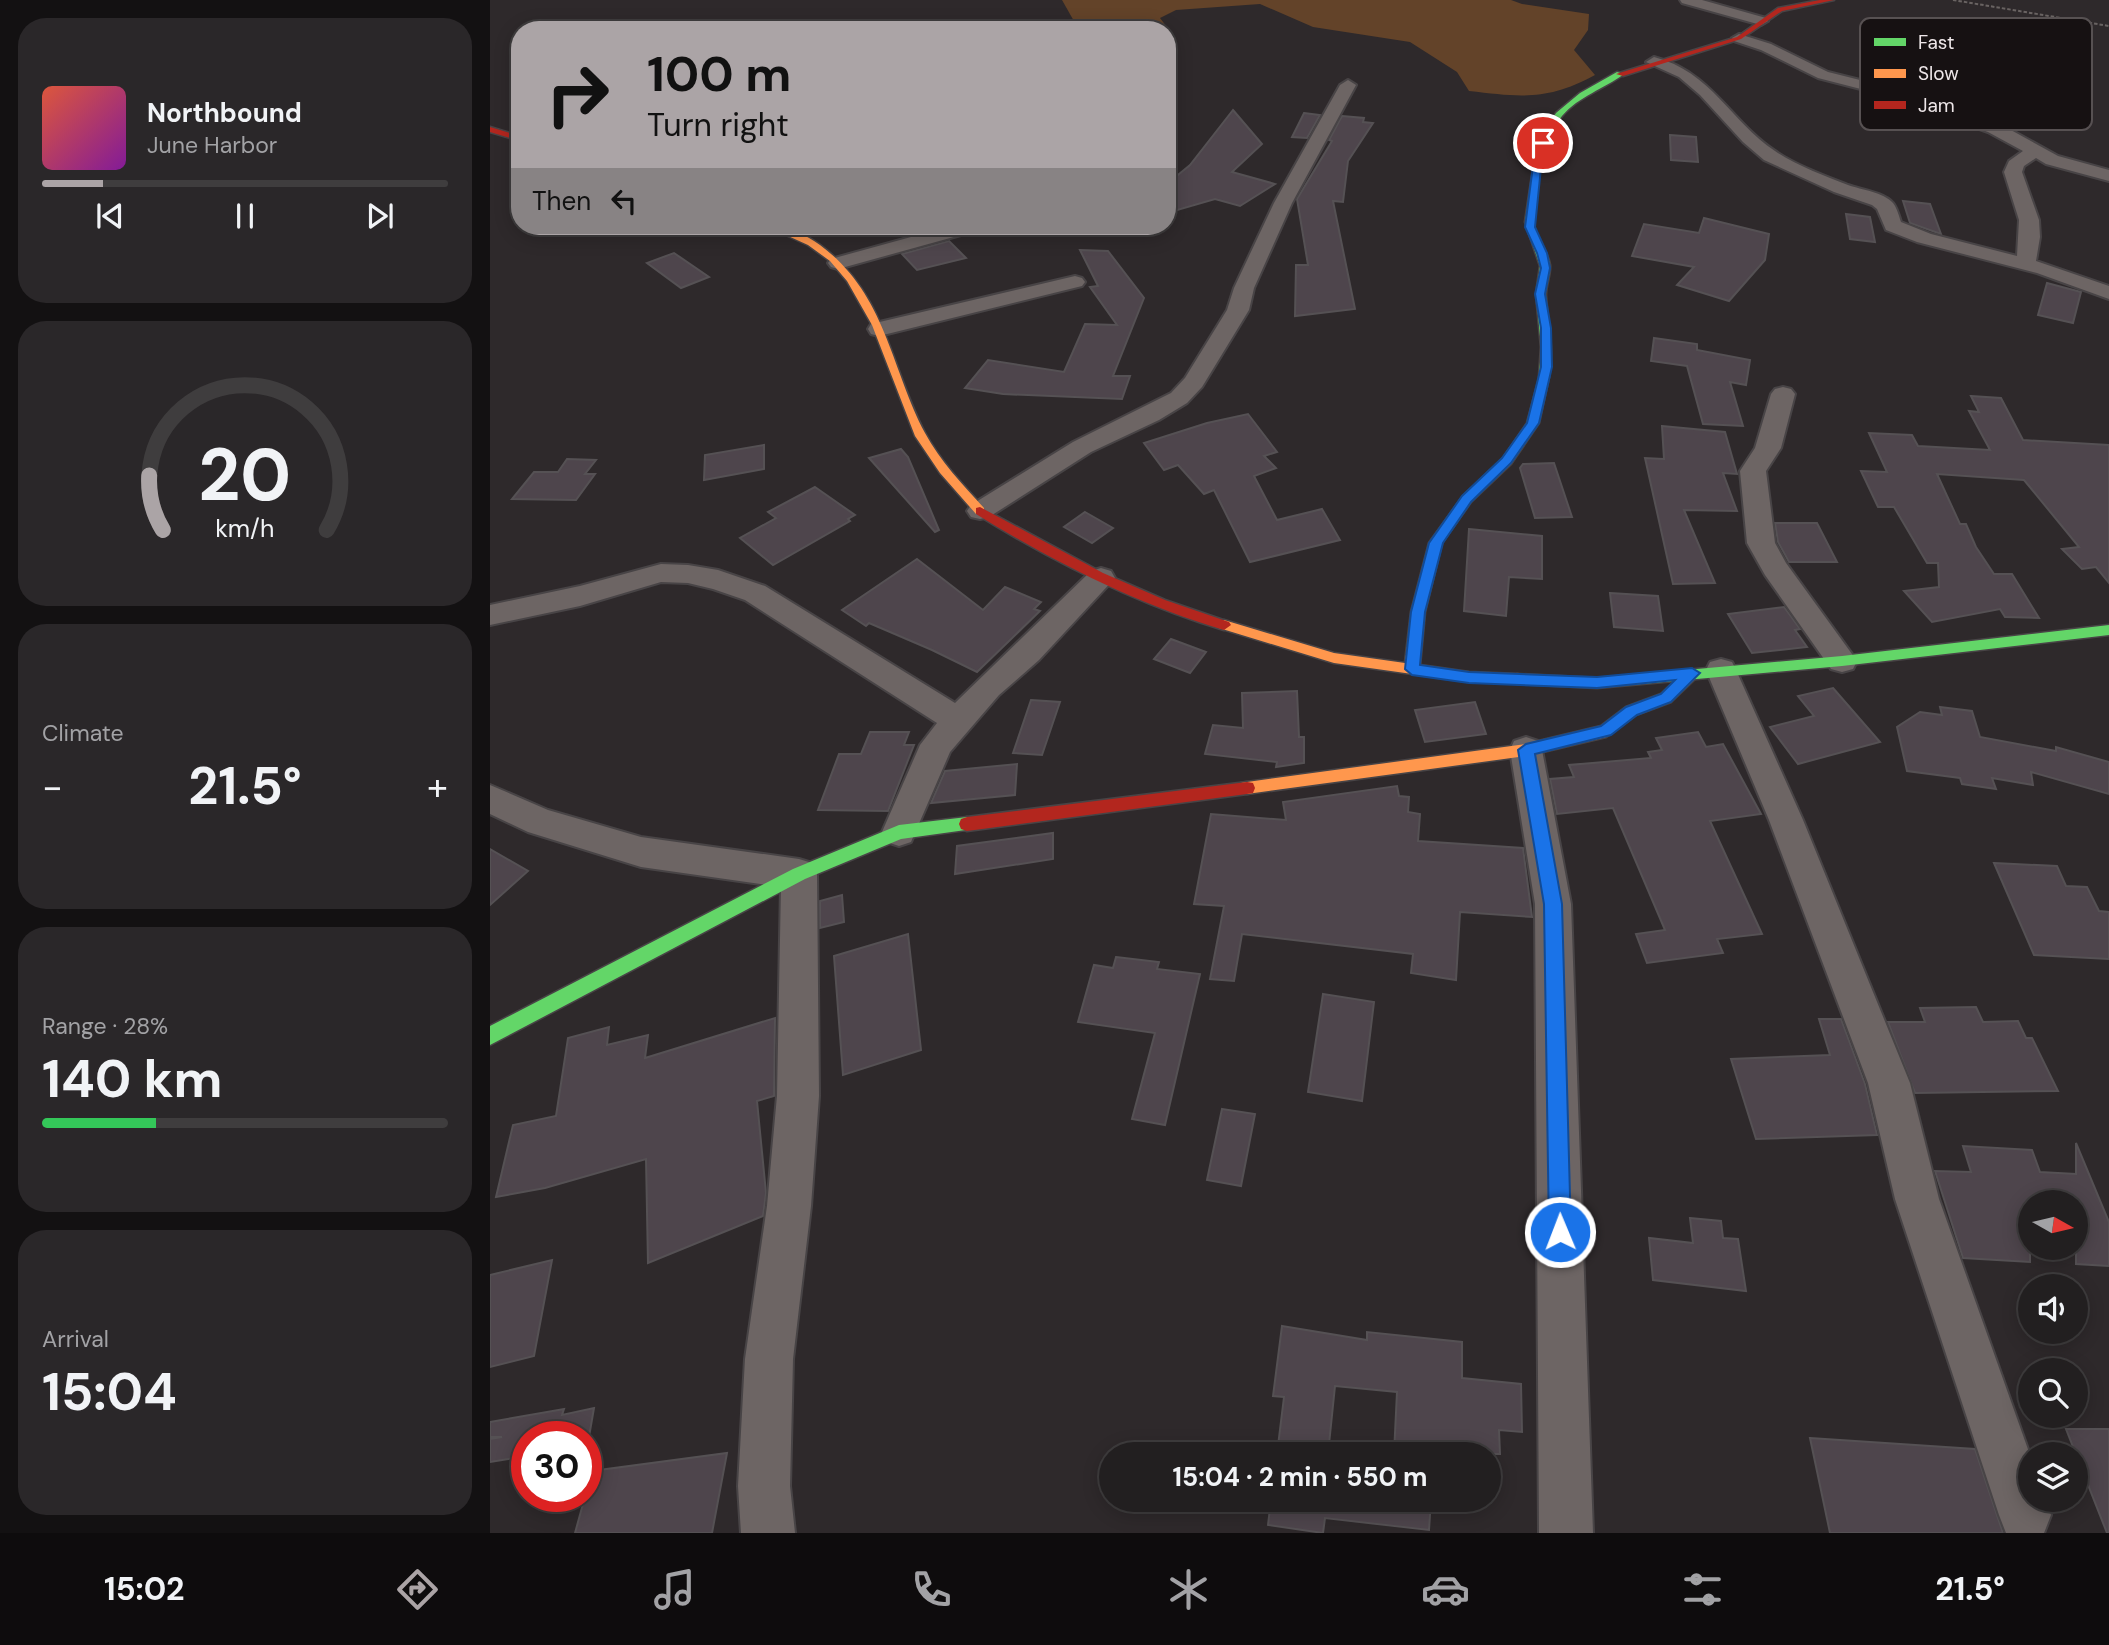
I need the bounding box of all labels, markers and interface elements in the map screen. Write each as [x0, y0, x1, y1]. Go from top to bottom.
legend [1860, 18, 2092, 130]
text: Fast [1918, 30, 1954, 55]
text: 100 m [647, 42, 791, 106]
icon: right [532, 49, 623, 140]
text: Slow [1918, 61, 1959, 86]
text: Jam [1918, 93, 1955, 118]
text: Northbound [147, 96, 302, 130]
text: Turn right [647, 104, 789, 146]
pin [1513, 113, 1573, 173]
icon: arrive [1524, 124, 1562, 162]
text: June Harbor [147, 130, 277, 160]
icon: left [605, 182, 643, 220]
text: Then [532, 184, 591, 218]
icon: previous [91, 197, 129, 235]
icon: pause [226, 197, 264, 235]
icon: next [361, 197, 399, 235]
text: 20 [199, 428, 291, 523]
text: km/h [215, 511, 275, 544]
text: Climate [42, 718, 124, 748]
text: 21.5° [188, 752, 302, 820]
text: − [42, 762, 63, 812]
text: + [427, 762, 448, 812]
text: Range · 28% [42, 1011, 168, 1041]
text: 140 km [42, 1045, 223, 1113]
north arrow [2018, 1190, 2088, 1260]
map controls [2018, 1190, 2088, 1512]
position arrow [1523, 1195, 1597, 1269]
button: sound [2018, 1274, 2088, 1344]
text: Arrival [42, 1324, 109, 1354]
text: 15:04 [42, 1358, 177, 1426]
button: search [2018, 1358, 2088, 1428]
speed limit sign: 30 [511, 1421, 602, 1512]
button: layers [2018, 1442, 2088, 1512]
text: 15:04 · 2 min · 550 m [1173, 1460, 1427, 1494]
icon: directions [393, 1565, 442, 1614]
icon: music [650, 1565, 699, 1614]
icon: phone [907, 1565, 956, 1614]
icon: climate [1164, 1565, 1213, 1614]
icon: car [1421, 1565, 1470, 1614]
icon: filters [1678, 1565, 1727, 1614]
text: 15:02 [104, 1568, 185, 1610]
text: 21.5° [1935, 1568, 2005, 1610]

